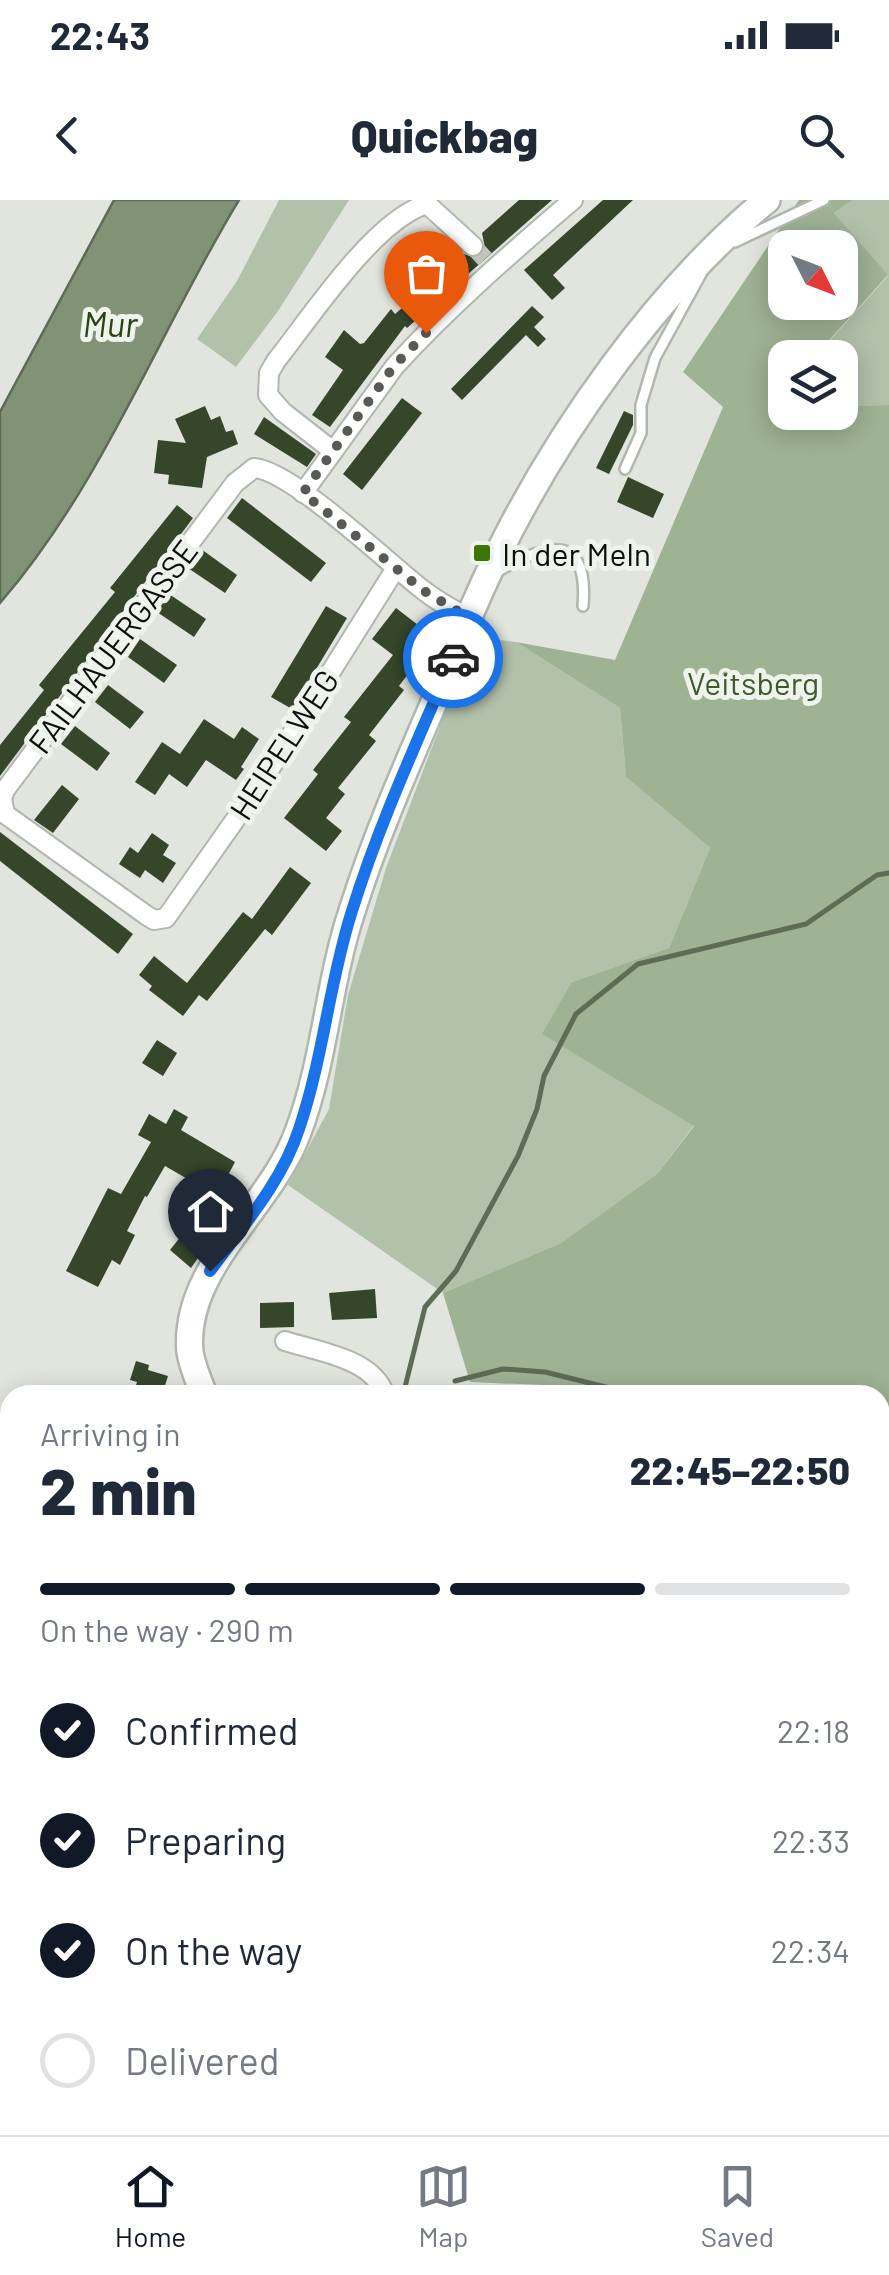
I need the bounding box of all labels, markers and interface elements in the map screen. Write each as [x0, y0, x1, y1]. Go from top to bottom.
text: 22:43 [50, 12, 150, 58]
icon: back [40, 108, 95, 163]
text: Quickbag [351, 108, 538, 162]
icon: search [794, 108, 849, 163]
north arrow [768, 230, 858, 320]
map controls [768, 230, 858, 430]
pin [384, 231, 469, 334]
icon: bag [399, 246, 454, 301]
water label: Mur [83, 302, 139, 344]
button: layers [768, 340, 858, 430]
street label: FAILHAUERGASSE [19, 532, 205, 760]
place label: In der Meln [502, 534, 651, 572]
marker: In der Meln [471, 542, 493, 564]
courier [403, 608, 503, 708]
icon: car [426, 631, 481, 686]
street label: HEIPELWEG [221, 662, 345, 826]
park label: Veitsberg [687, 663, 819, 701]
pin [168, 1169, 253, 1272]
icon: home [183, 1184, 238, 1239]
text: Arriving in [40, 1414, 180, 1452]
text: 22:45–22:50 [630, 1447, 850, 1493]
text: 2 min [40, 1450, 197, 1528]
text: On the way · 290 m [40, 1610, 294, 1648]
icon: check [40, 1703, 95, 1758]
text: Confirmed [125, 1707, 298, 1753]
text: 22:18 [777, 1711, 850, 1749]
icon: check [40, 1813, 95, 1868]
text: Preparing [125, 1817, 286, 1863]
text: 22:33 [772, 1821, 850, 1859]
icon: check [40, 1923, 95, 1978]
text: On the way [125, 1927, 302, 1973]
text: 22:34 [771, 1931, 850, 1969]
text: Delivered [125, 2037, 279, 2083]
tab: Home [115, 2159, 186, 2253]
tab: Map [416, 2159, 471, 2253]
tab: Saved [701, 2159, 774, 2253]

